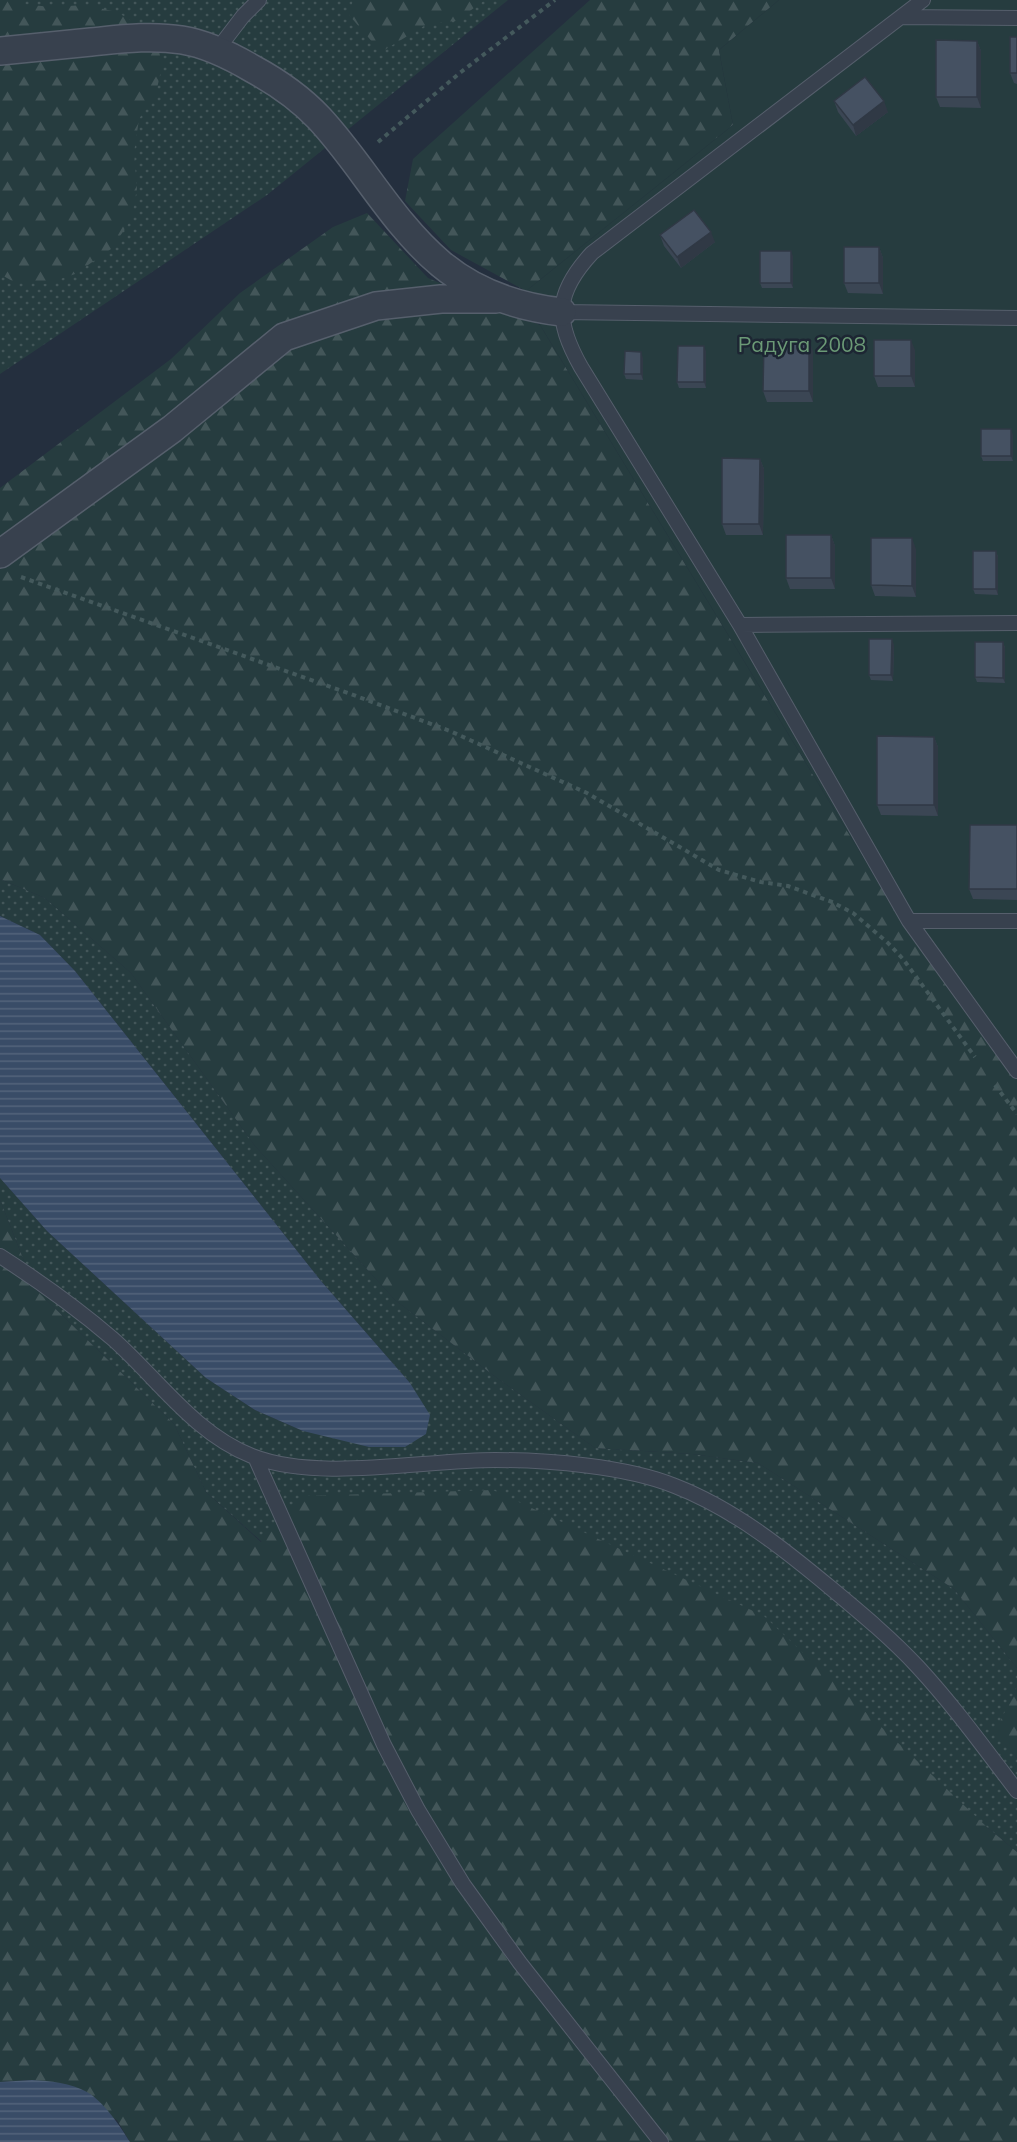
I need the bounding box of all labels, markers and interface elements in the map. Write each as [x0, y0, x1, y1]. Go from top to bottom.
park label: Радуга 2008 [738, 331, 866, 357]

